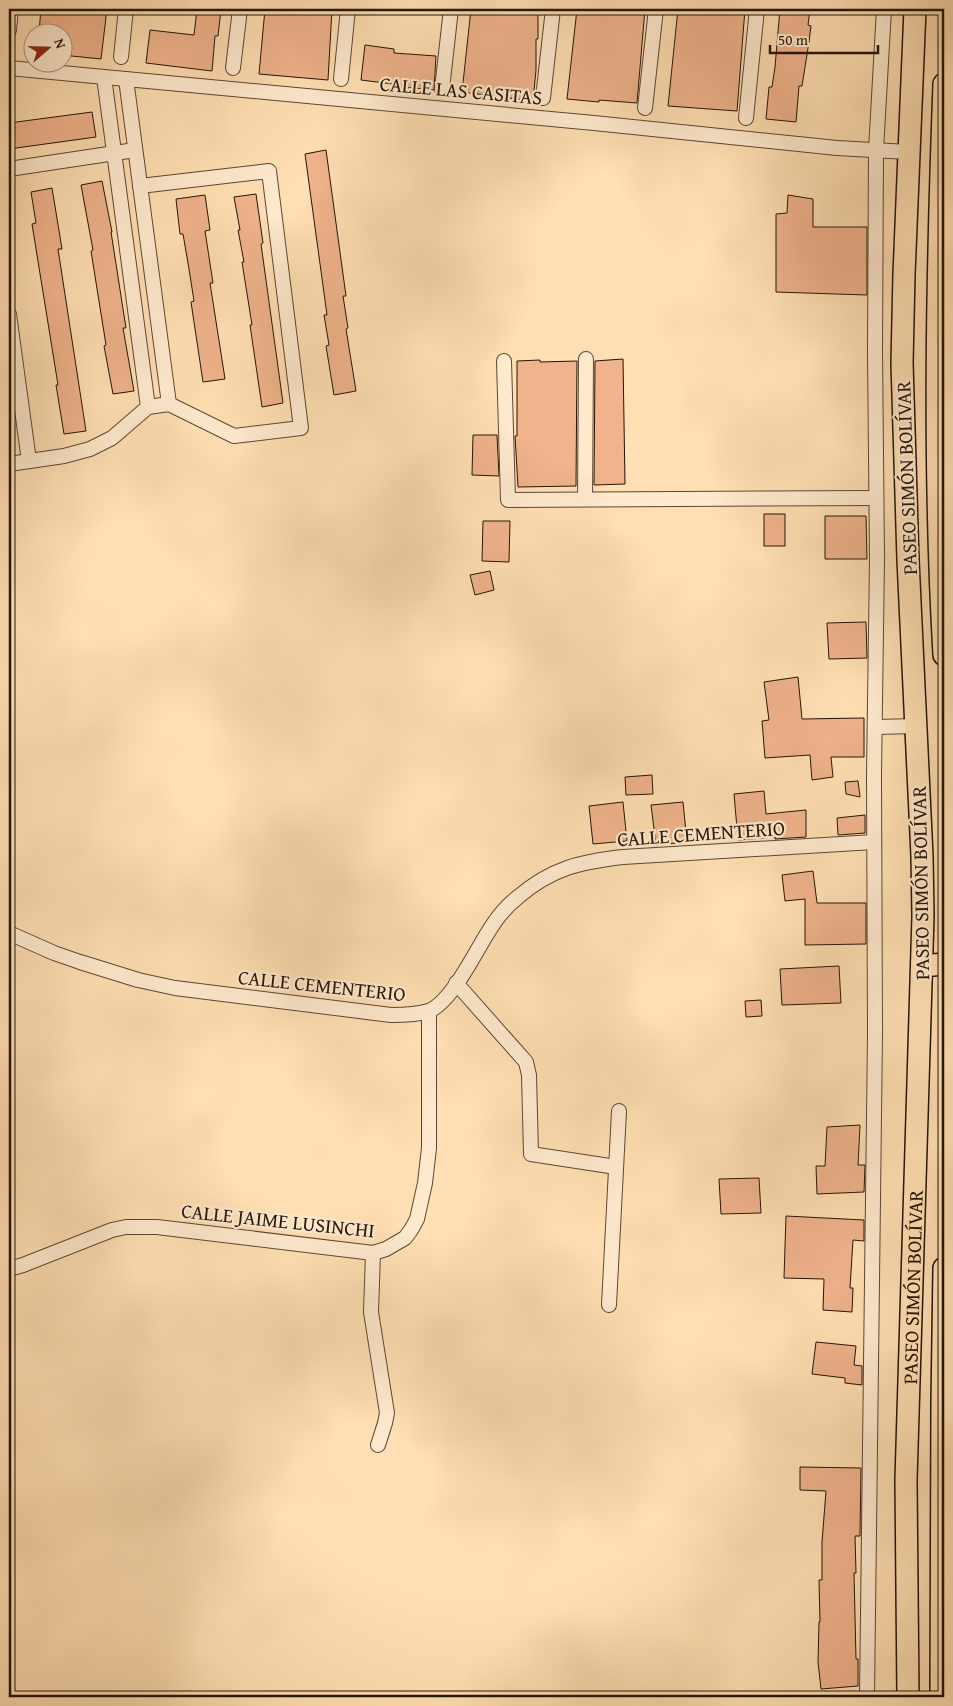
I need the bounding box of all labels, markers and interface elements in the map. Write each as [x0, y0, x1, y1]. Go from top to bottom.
north arrow [22, 22, 72, 72]
scale bar [770, 22, 878, 54]
text: 50 m [778, 29, 809, 50]
text: N [49, 36, 71, 52]
street label: CALLE LAS CASITAS [379, 68, 543, 112]
street label: PASEO SIMÓN BOLÍVAR [888, 380, 924, 576]
street label: PASEO SIMÓN BOLÍVAR [904, 785, 936, 980]
street label: CALLE CEMENTERIO [616, 813, 786, 853]
street label: CALLE CEMENTERIO [237, 962, 407, 1008]
street label: PASEO SIMÓN BOLÍVAR [894, 1189, 929, 1385]
street label: CALLE JAIME LUSINCHI [180, 1195, 376, 1245]

